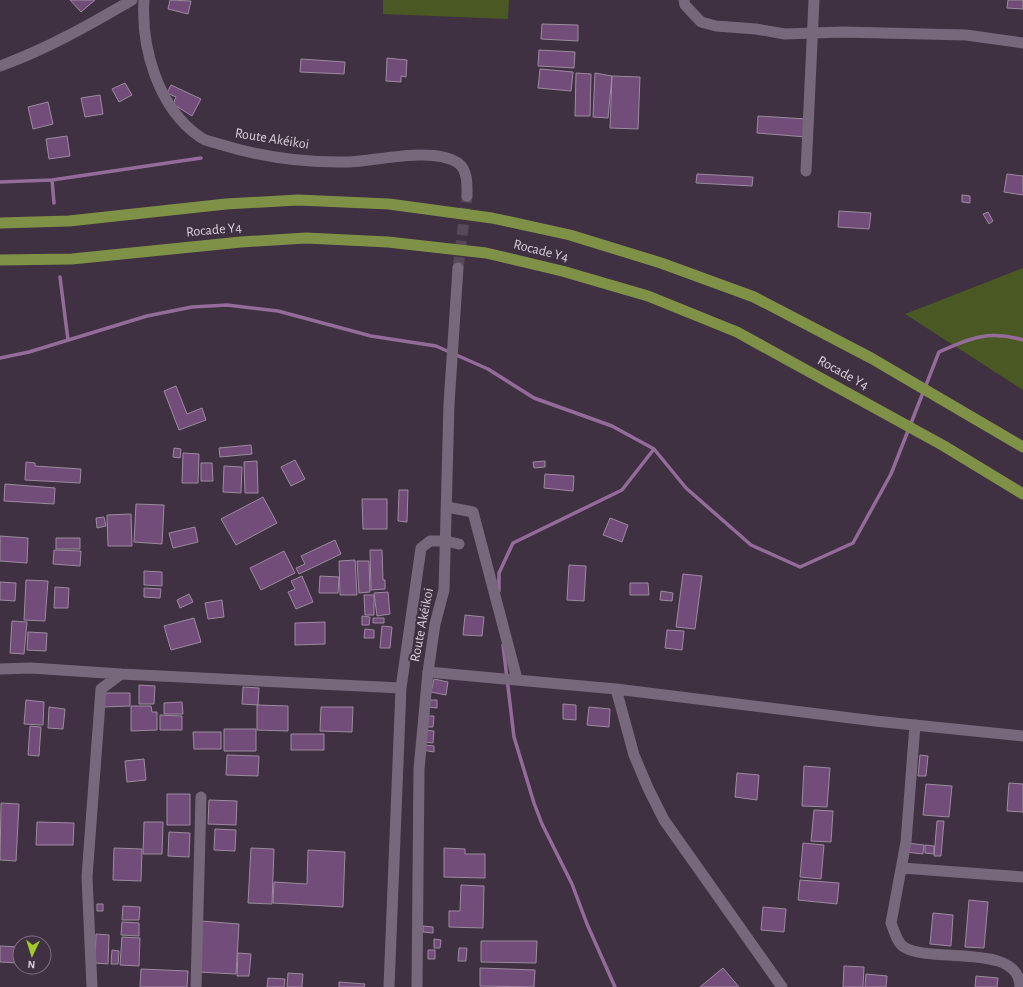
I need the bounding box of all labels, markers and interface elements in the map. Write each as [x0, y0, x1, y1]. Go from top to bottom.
street label: Route Akéikoi [234, 126, 310, 152]
street label: Rocade Y4 [185, 221, 243, 239]
street label: Rocade Y4 [512, 237, 570, 265]
street label: Rocade Y4 [815, 353, 871, 393]
street label: Route Akéikoi [408, 587, 436, 663]
north arrow [12, 935, 52, 975]
text: N [27, 959, 36, 970]

